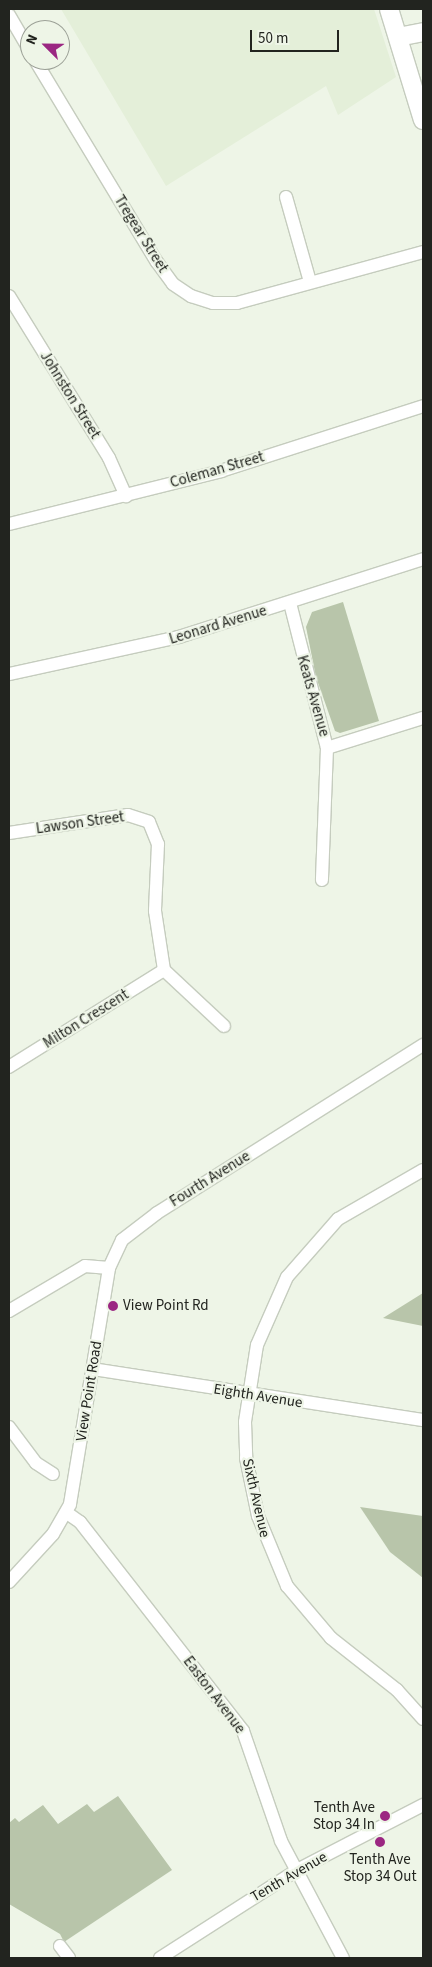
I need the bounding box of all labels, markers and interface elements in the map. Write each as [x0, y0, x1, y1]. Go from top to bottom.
north arrow [20, 20, 70, 70]
scale bar [252, 20, 341, 52]
text: 50 m [258, 28, 288, 49]
text: N [21, 31, 43, 48]
street label: Tregear Street [110, 192, 172, 276]
street label: Johnston Street [36, 348, 104, 442]
street label: Coleman Street [168, 448, 266, 492]
street label: Leonard Avenue [167, 602, 269, 648]
street label: Keats Avenue [293, 653, 333, 739]
street label: Lawson Street [35, 808, 125, 838]
street label: Milton Crescent [40, 986, 132, 1052]
street label: Fourth Avenue [167, 1147, 253, 1211]
place label: View Point Rd [123, 1297, 209, 1315]
marker: View Point Rd [107, 1300, 119, 1312]
street label: View Point Road [72, 1340, 106, 1442]
street label: Eighth Avenue [212, 1380, 304, 1412]
street label: Sixth Avenue [238, 1457, 274, 1539]
street label: Easton Avenue [179, 1653, 249, 1737]
place label: Tenth Ave Stop 34 In [313, 1798, 375, 1833]
marker: Tenth Ave Stop 34 In [379, 1810, 391, 1822]
marker: Tenth Ave Stop 34 Out [374, 1836, 386, 1848]
street label: Tenth Avenue [248, 1848, 330, 1906]
place label: Tenth Ave Stop 34 Out [343, 1850, 417, 1885]

